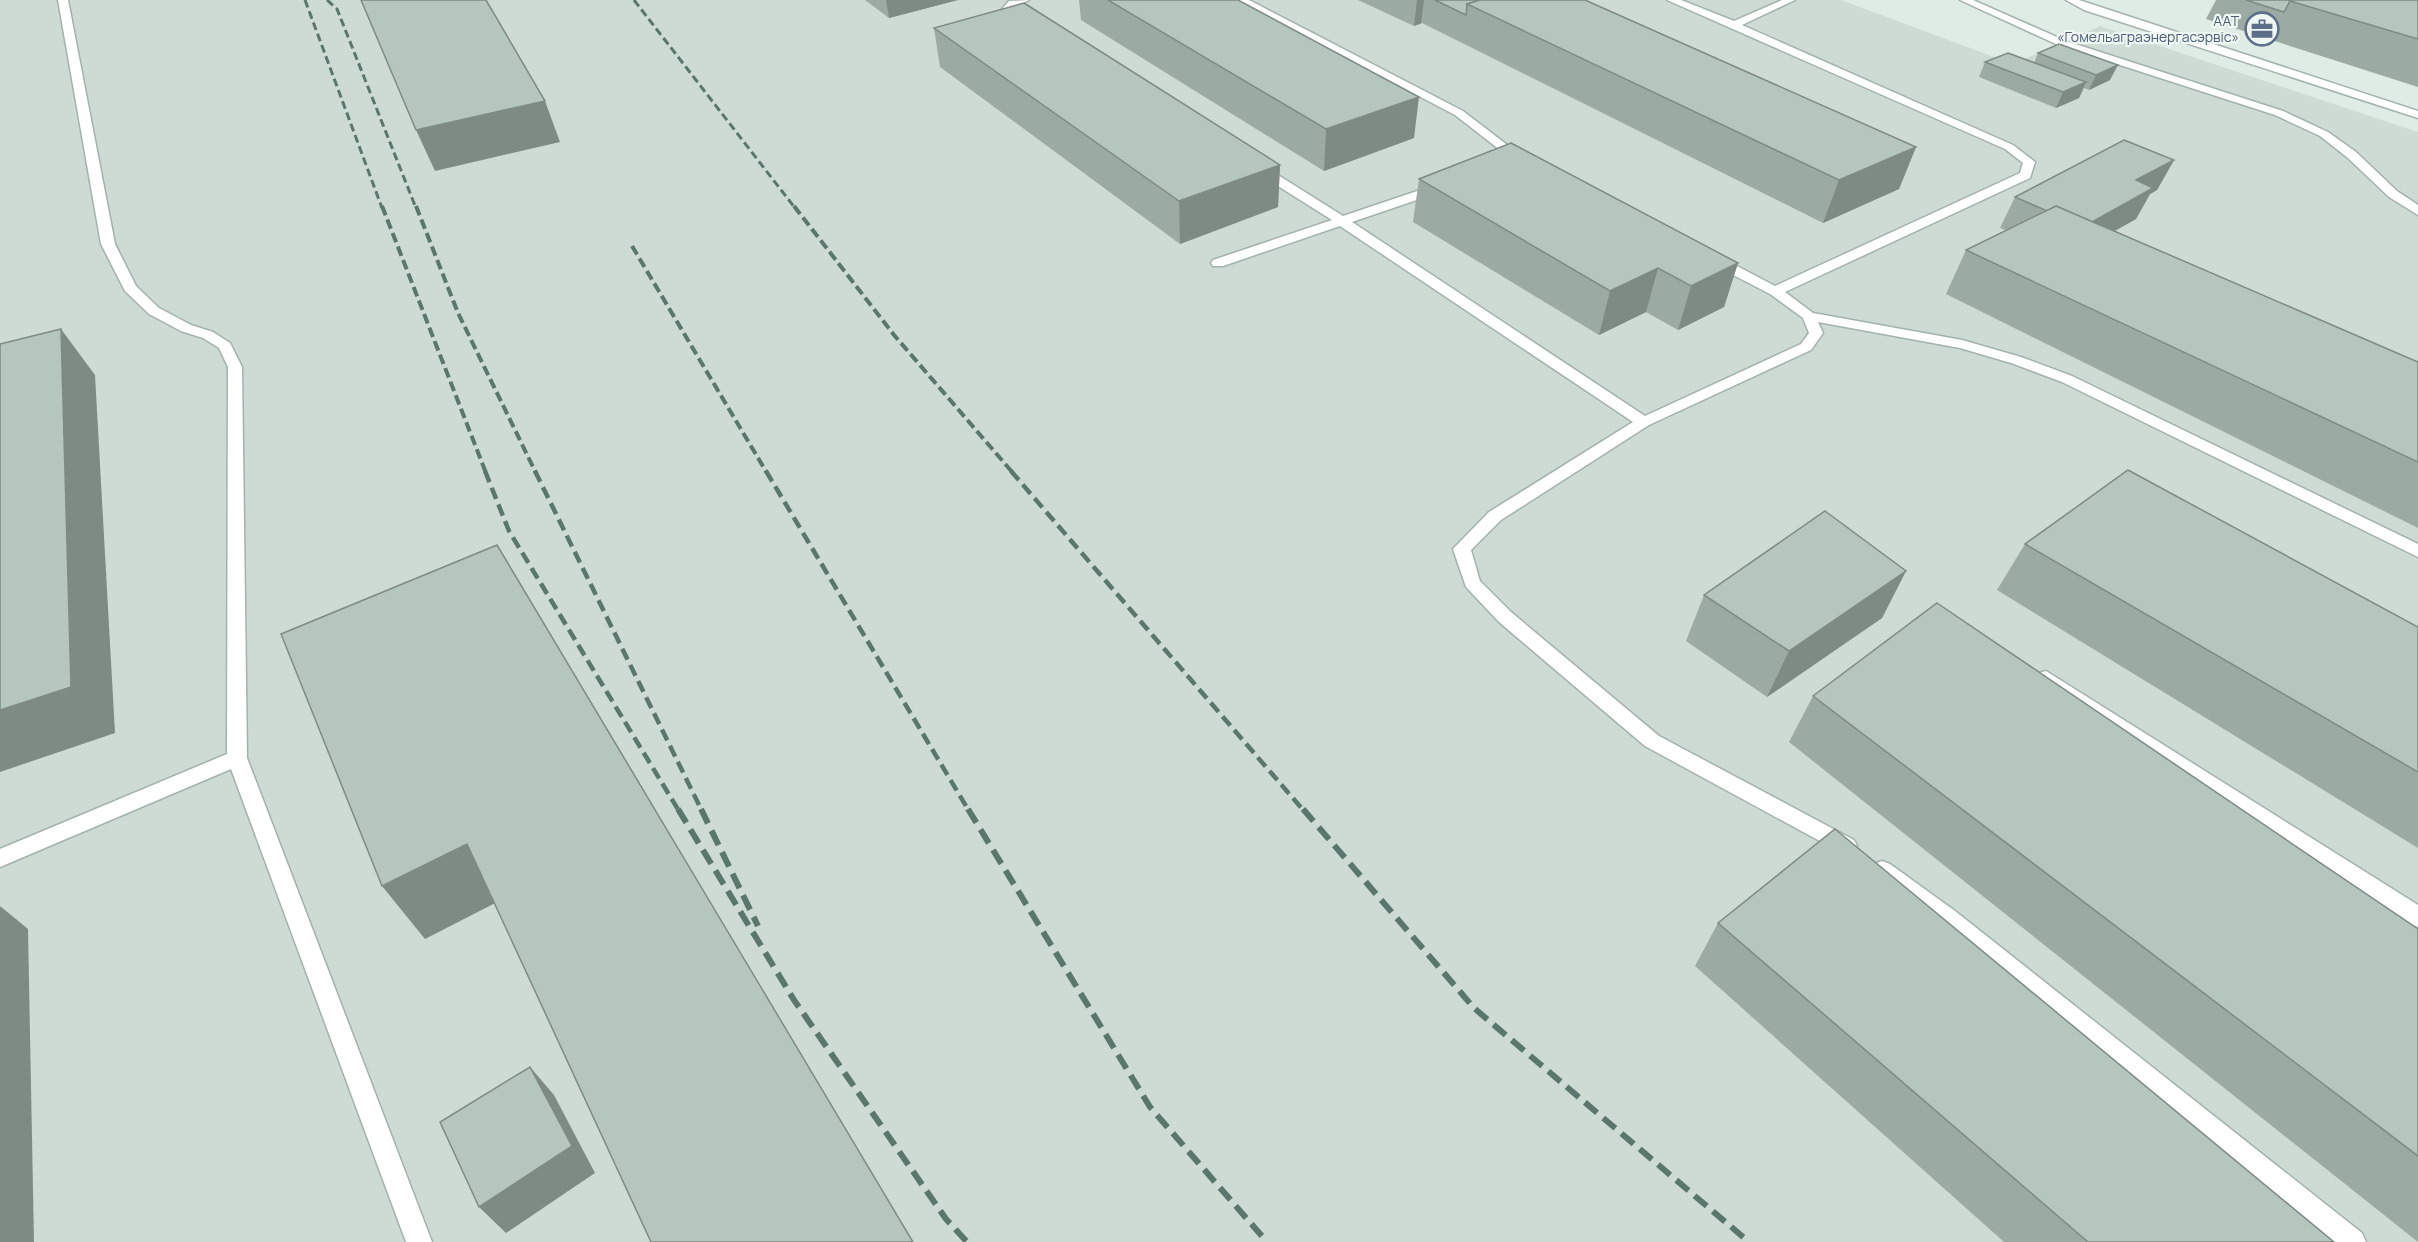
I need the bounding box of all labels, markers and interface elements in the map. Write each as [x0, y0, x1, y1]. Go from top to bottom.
place label: ААТ «Гомельаграэнергасэрвіс» [2057, 11, 2240, 46]
office icon: ААТ «Гомельаграэнергасэрвіс» [2244, 11, 2280, 47]

